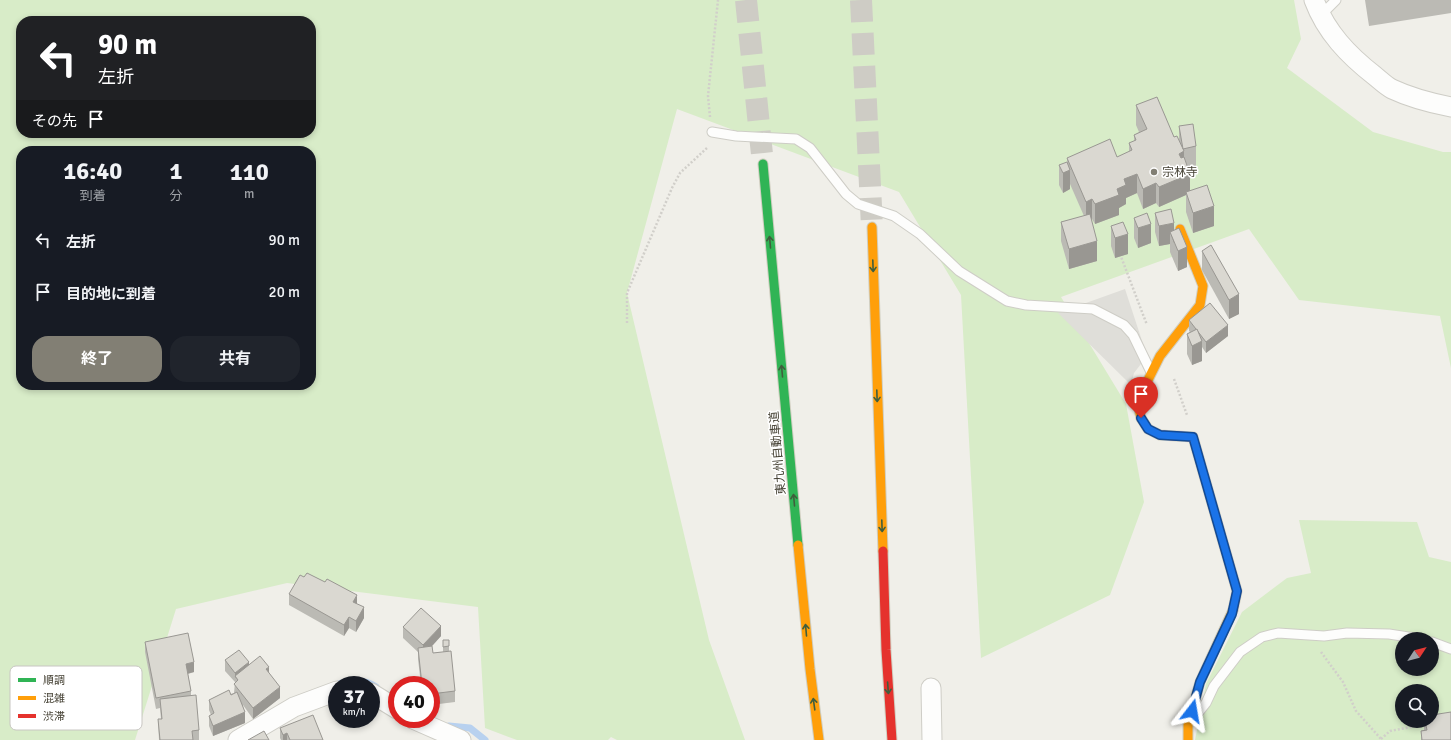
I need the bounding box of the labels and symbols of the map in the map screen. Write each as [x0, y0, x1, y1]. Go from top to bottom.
place label: 宗林寺 [1162, 165, 1198, 180]
marker: 宗林寺 [1149, 167, 1159, 177]
one-way arrow [767, 236, 774, 249]
one-way arrow [869, 259, 877, 272]
one-way arrow [778, 365, 786, 378]
pin [1124, 377, 1158, 418]
one-way arrow [874, 389, 881, 402]
street label: 東九州自動車道 [767, 410, 789, 496]
one-way arrow [790, 494, 798, 507]
one-way arrow [878, 519, 886, 532]
one-way arrow [802, 624, 810, 637]
north arrow [1395, 632, 1439, 676]
legend [10, 666, 142, 730]
text: 順調 [43, 674, 65, 687]
speed limit sign: 40 [388, 676, 440, 728]
one-way arrow [885, 681, 892, 694]
position arrow [1171, 690, 1213, 732]
text: 混雑 [43, 692, 65, 705]
one-way arrow [810, 698, 818, 711]
text: 渋滞 [43, 710, 65, 723]

